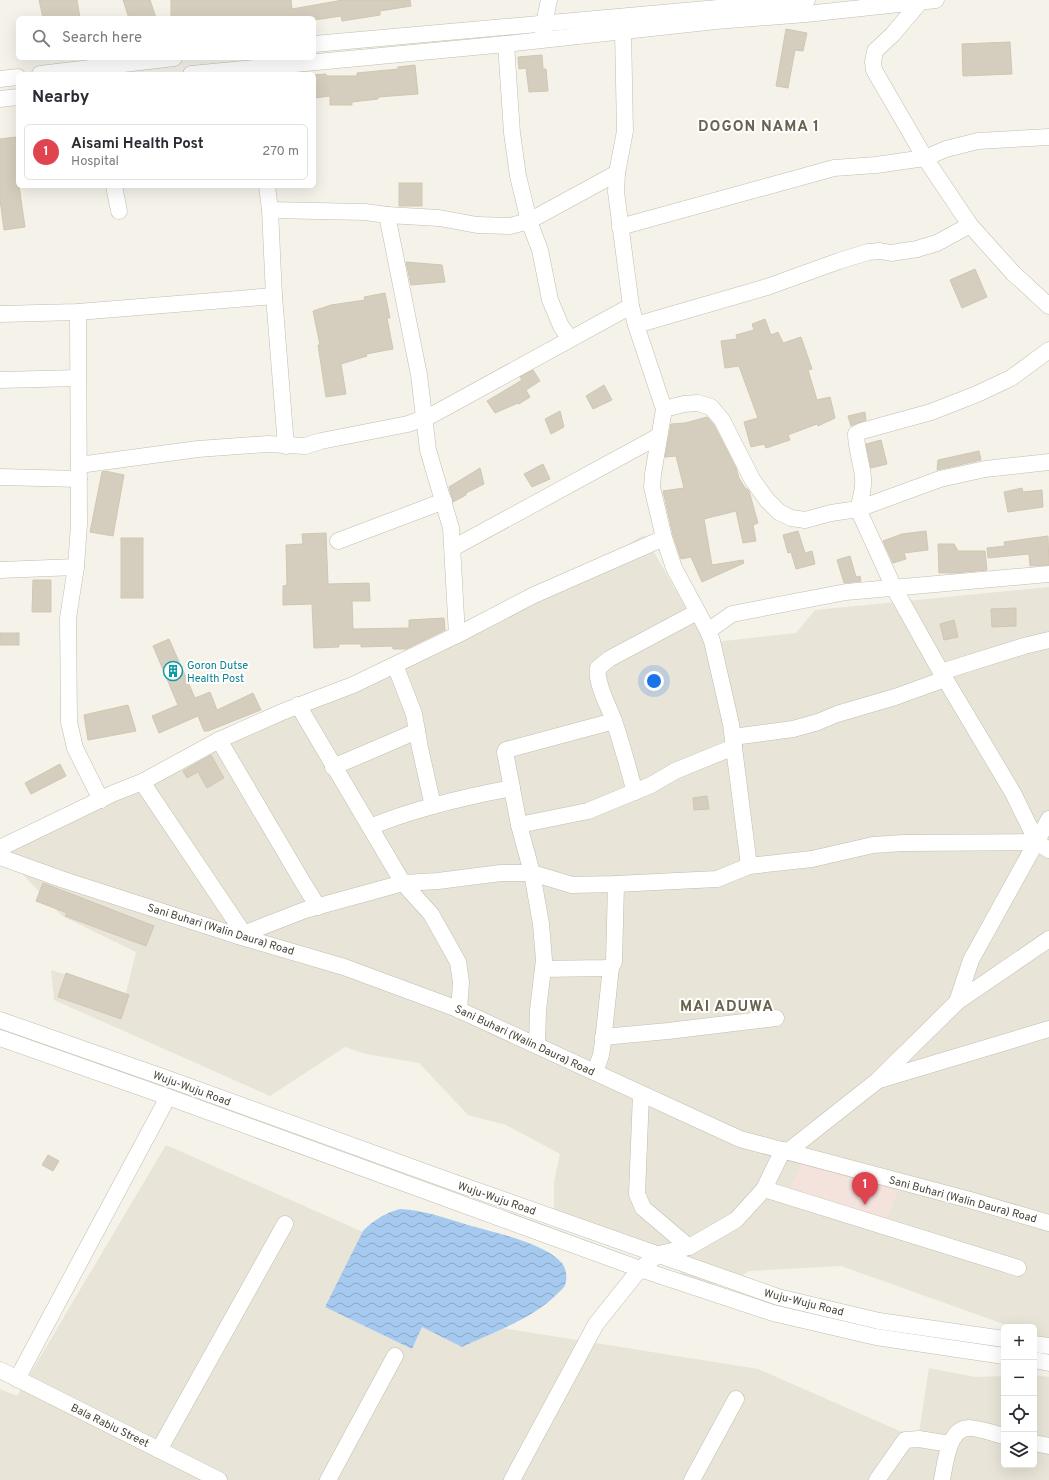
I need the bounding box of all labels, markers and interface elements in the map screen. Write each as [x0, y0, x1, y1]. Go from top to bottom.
search box [16, 16, 316, 60]
icon: search [30, 27, 52, 49]
text: Search here [62, 29, 142, 48]
text: Nearby [32, 87, 89, 109]
district label: DOGON NAMA 1 [698, 118, 820, 137]
text: Aisami Health Post [71, 135, 204, 154]
text: 1 [43, 144, 49, 160]
text: 270 m [262, 144, 299, 160]
text: Hospital [71, 154, 119, 170]
place label: Goron Dutse Health Post [187, 659, 248, 686]
building icon: Goron Dutse Health Post [162, 660, 184, 682]
your location [644, 671, 664, 691]
street label: Sani Buhari (Walin Daura) Road [146, 901, 296, 959]
district label: MAI ADUWA [680, 998, 774, 1017]
street label: Sani Buhari (Walin Daura) Road [452, 1002, 597, 1080]
street label: Wuju-Wuju Road [151, 1068, 232, 1110]
pin: 1 [852, 1172, 878, 1205]
street label: Sani Buhari (Walin Daura) Road [887, 1173, 1038, 1227]
street label: Wuju-Wuju Road [456, 1179, 538, 1219]
street label: Wuju-Wuju Road [762, 1286, 845, 1320]
map controls [1001, 1324, 1037, 1468]
button: + [1001, 1324, 1037, 1360]
button: − [1001, 1360, 1037, 1396]
button: locate [1001, 1396, 1037, 1432]
street label: Bala Rabiu Street [68, 1401, 151, 1451]
button: layers [1001, 1432, 1037, 1468]

